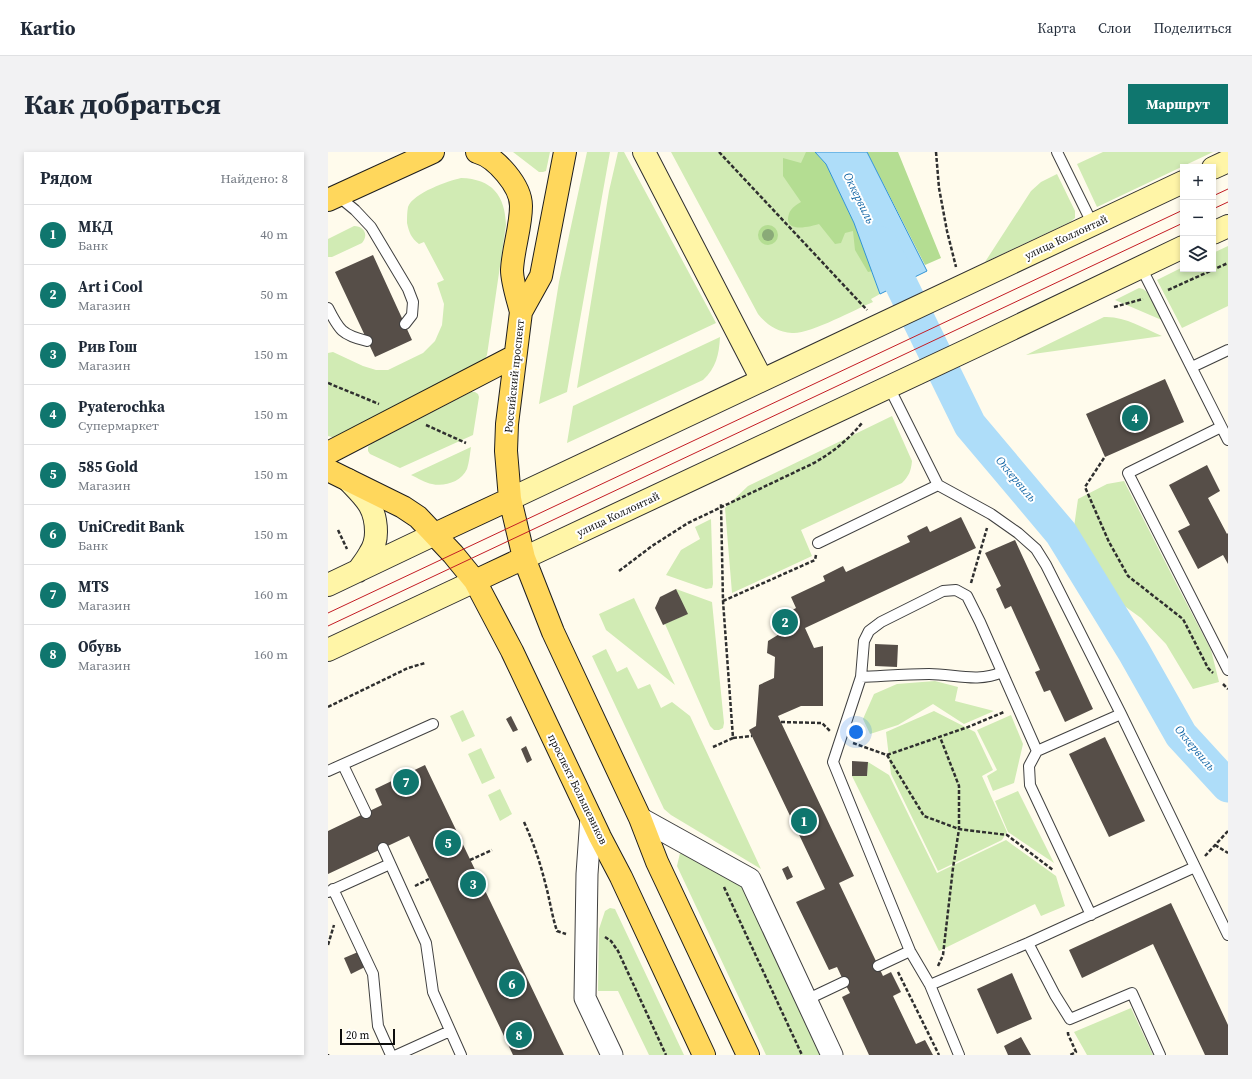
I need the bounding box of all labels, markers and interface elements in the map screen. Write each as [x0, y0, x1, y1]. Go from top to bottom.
text: Kartio [20, 15, 76, 41]
text: Карта [1037, 18, 1076, 38]
text: Слои [1098, 18, 1132, 38]
text: Поделиться [1154, 18, 1232, 38]
button: Маршрут [1128, 84, 1228, 124]
text: Как добраться [24, 85, 221, 123]
map controls [1180, 164, 1216, 272]
button: + [1180, 164, 1216, 200]
text: Рядом [40, 166, 92, 190]
text: Найдено: 8 [221, 170, 288, 187]
water label: Оккервиль [840, 170, 879, 227]
button: − [1180, 200, 1216, 236]
street label: улица Коллонтай [1022, 212, 1110, 263]
text: МКД [78, 216, 113, 237]
text: 1 [49, 226, 57, 243]
text: 40 m [260, 226, 288, 243]
button: layers [1180, 236, 1216, 272]
text: Банк [78, 237, 108, 254]
text: Art i Cool [78, 276, 143, 297]
text: 2 [49, 286, 57, 303]
text: 50 m [260, 286, 288, 303]
text: Магазин [78, 297, 131, 314]
street label: Российский проспект [501, 318, 528, 434]
text: Рив Гош [78, 336, 137, 357]
text: 3 [49, 346, 57, 363]
text: 150 m [254, 346, 288, 363]
text: Магазин [78, 357, 131, 374]
text: Pyaterochka [78, 396, 165, 417]
pin: 4 [1122, 403, 1148, 433]
text: 4 [49, 406, 57, 423]
text: 150 m [254, 406, 288, 423]
text: Супермаркет [78, 417, 159, 434]
water label: Оккервиль [992, 453, 1040, 506]
text: 585 Gold [78, 456, 138, 477]
text: 5 [49, 466, 57, 483]
text: 150 m [254, 466, 288, 483]
text: Магазин [78, 477, 131, 494]
street label: улица Коллонтай [574, 489, 662, 540]
text: UniCredit Bank [78, 516, 185, 537]
text: 6 [49, 526, 57, 543]
text: 150 m [254, 526, 288, 543]
text: Банк [78, 537, 108, 554]
text: MTS [78, 576, 109, 597]
text: 7 [49, 586, 57, 603]
text: 160 m [254, 586, 288, 603]
text: Магазин [78, 597, 131, 614]
pin: 2 [772, 607, 798, 637]
text: Обувь [78, 636, 121, 657]
text: 8 [49, 646, 57, 663]
text: 160 m [254, 646, 288, 663]
text: Магазин [78, 657, 131, 674]
your location [846, 722, 866, 742]
water label: Оккервиль [1171, 722, 1219, 775]
street label: проспект Большевиков [544, 731, 611, 847]
pin: 7 [393, 767, 419, 797]
pin: 1 [791, 806, 817, 836]
pin: 5 [435, 828, 461, 858]
pin: 3 [460, 869, 486, 899]
pin: 6 [499, 969, 525, 999]
pin: 8 [506, 1020, 532, 1050]
scale bar [340, 1027, 395, 1046]
text: 20 m [346, 1028, 369, 1043]

